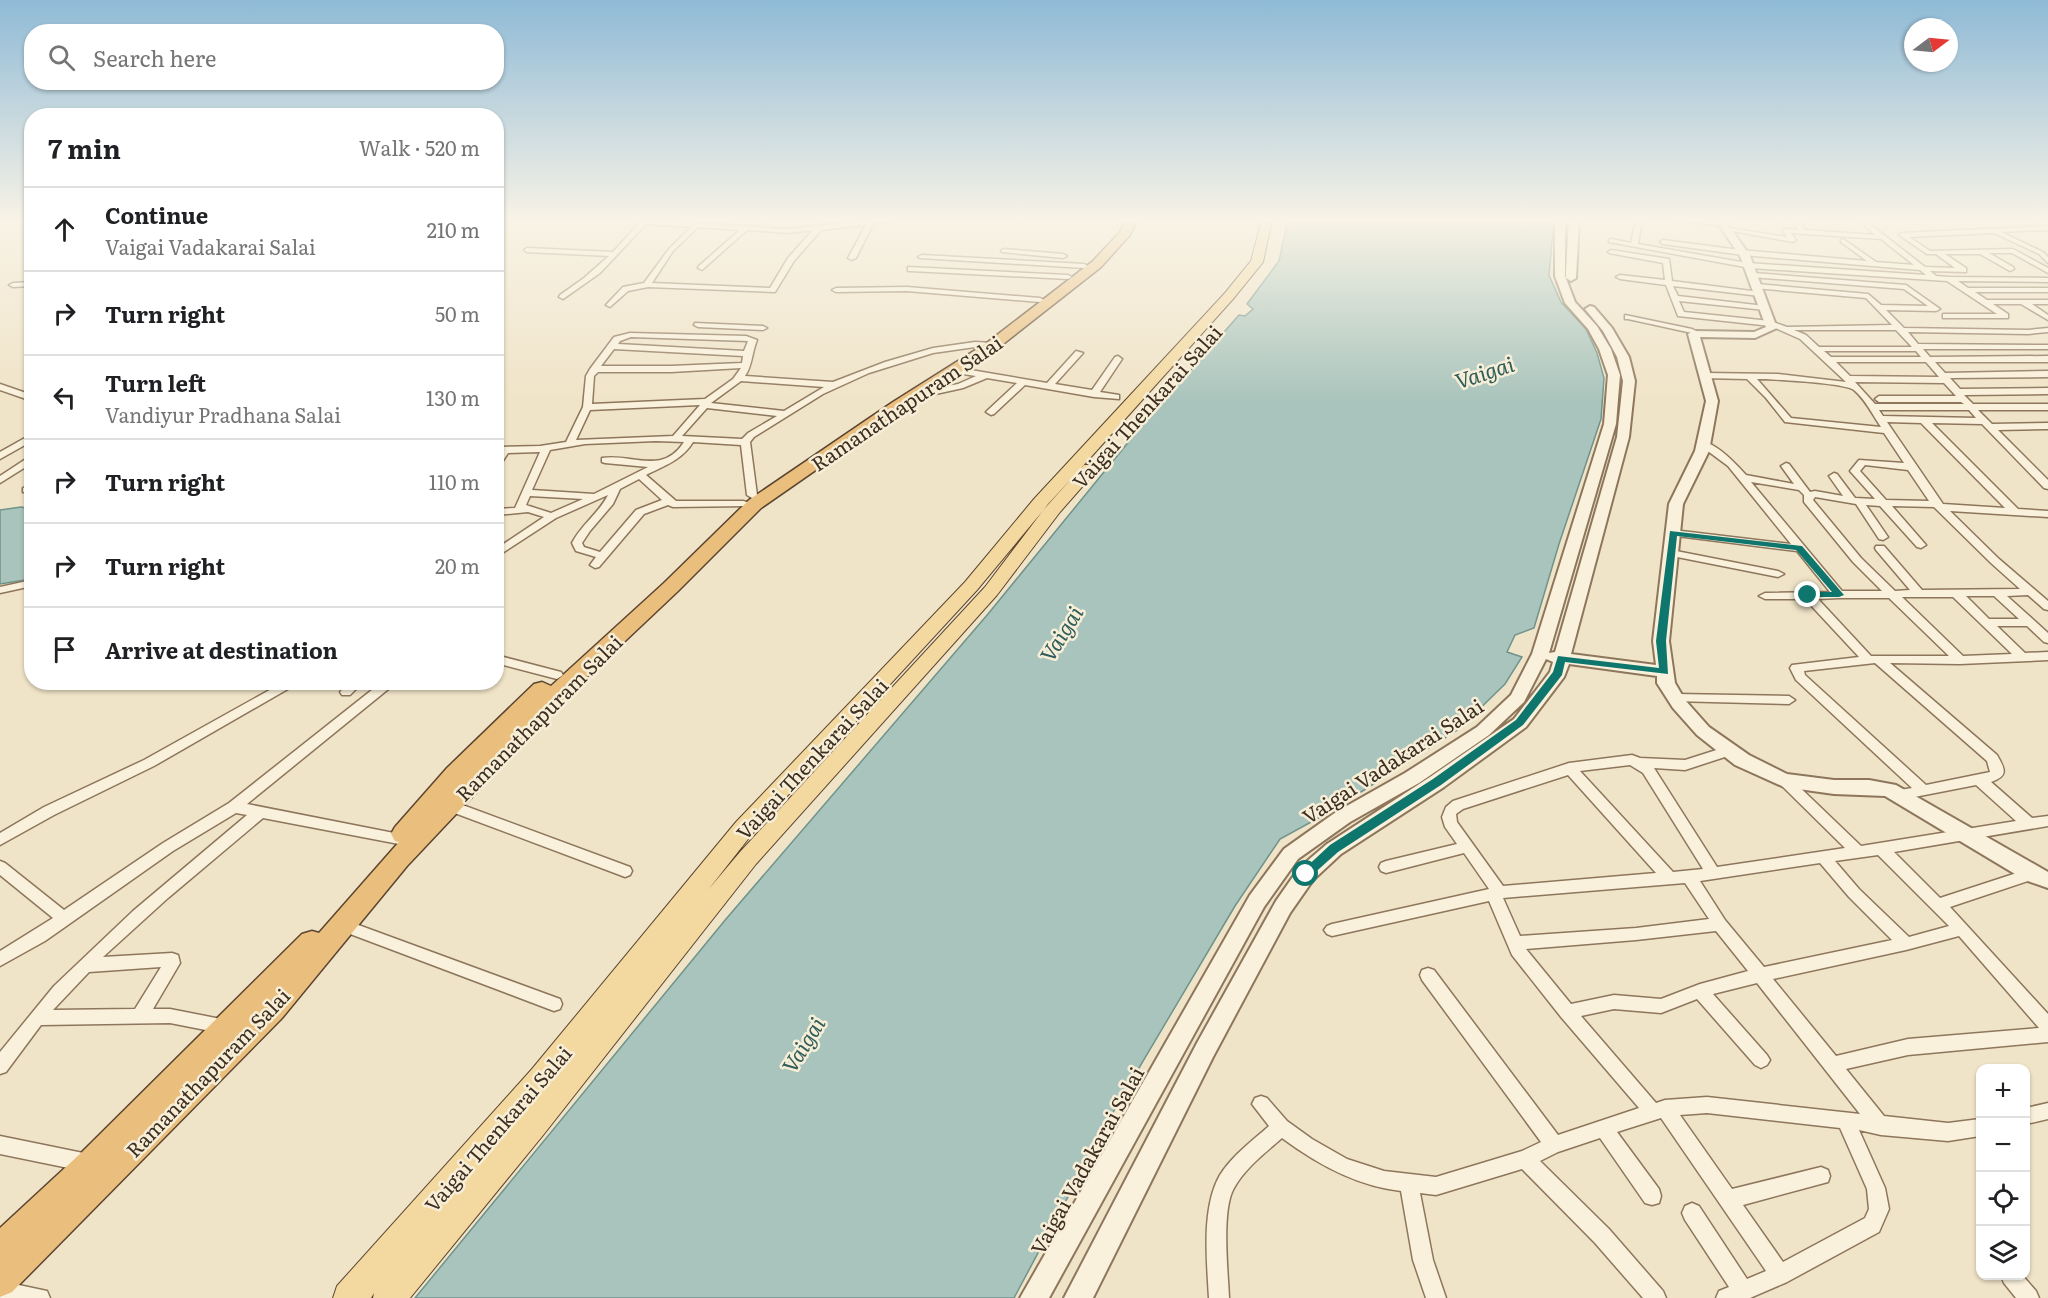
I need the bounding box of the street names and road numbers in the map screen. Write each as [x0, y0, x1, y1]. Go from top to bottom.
street label: Vaigai Thenkarai Salai [1064, 317, 1228, 495]
street label: Ramanathapuram Salai [804, 326, 1008, 477]
street label: Ramanathapuram Salai [448, 627, 628, 807]
street label: Vaigai Thenkarai Salai [728, 670, 894, 846]
street label: Vaigai Vadakarai Salai [1296, 690, 1489, 830]
street label: Ramanathapuram Salai [118, 980, 296, 1163]
street label: Vaigai Thenkarai Salai [416, 1038, 578, 1218]
street label: Vaigai Vadakarai Salai [1022, 1060, 1150, 1259]

